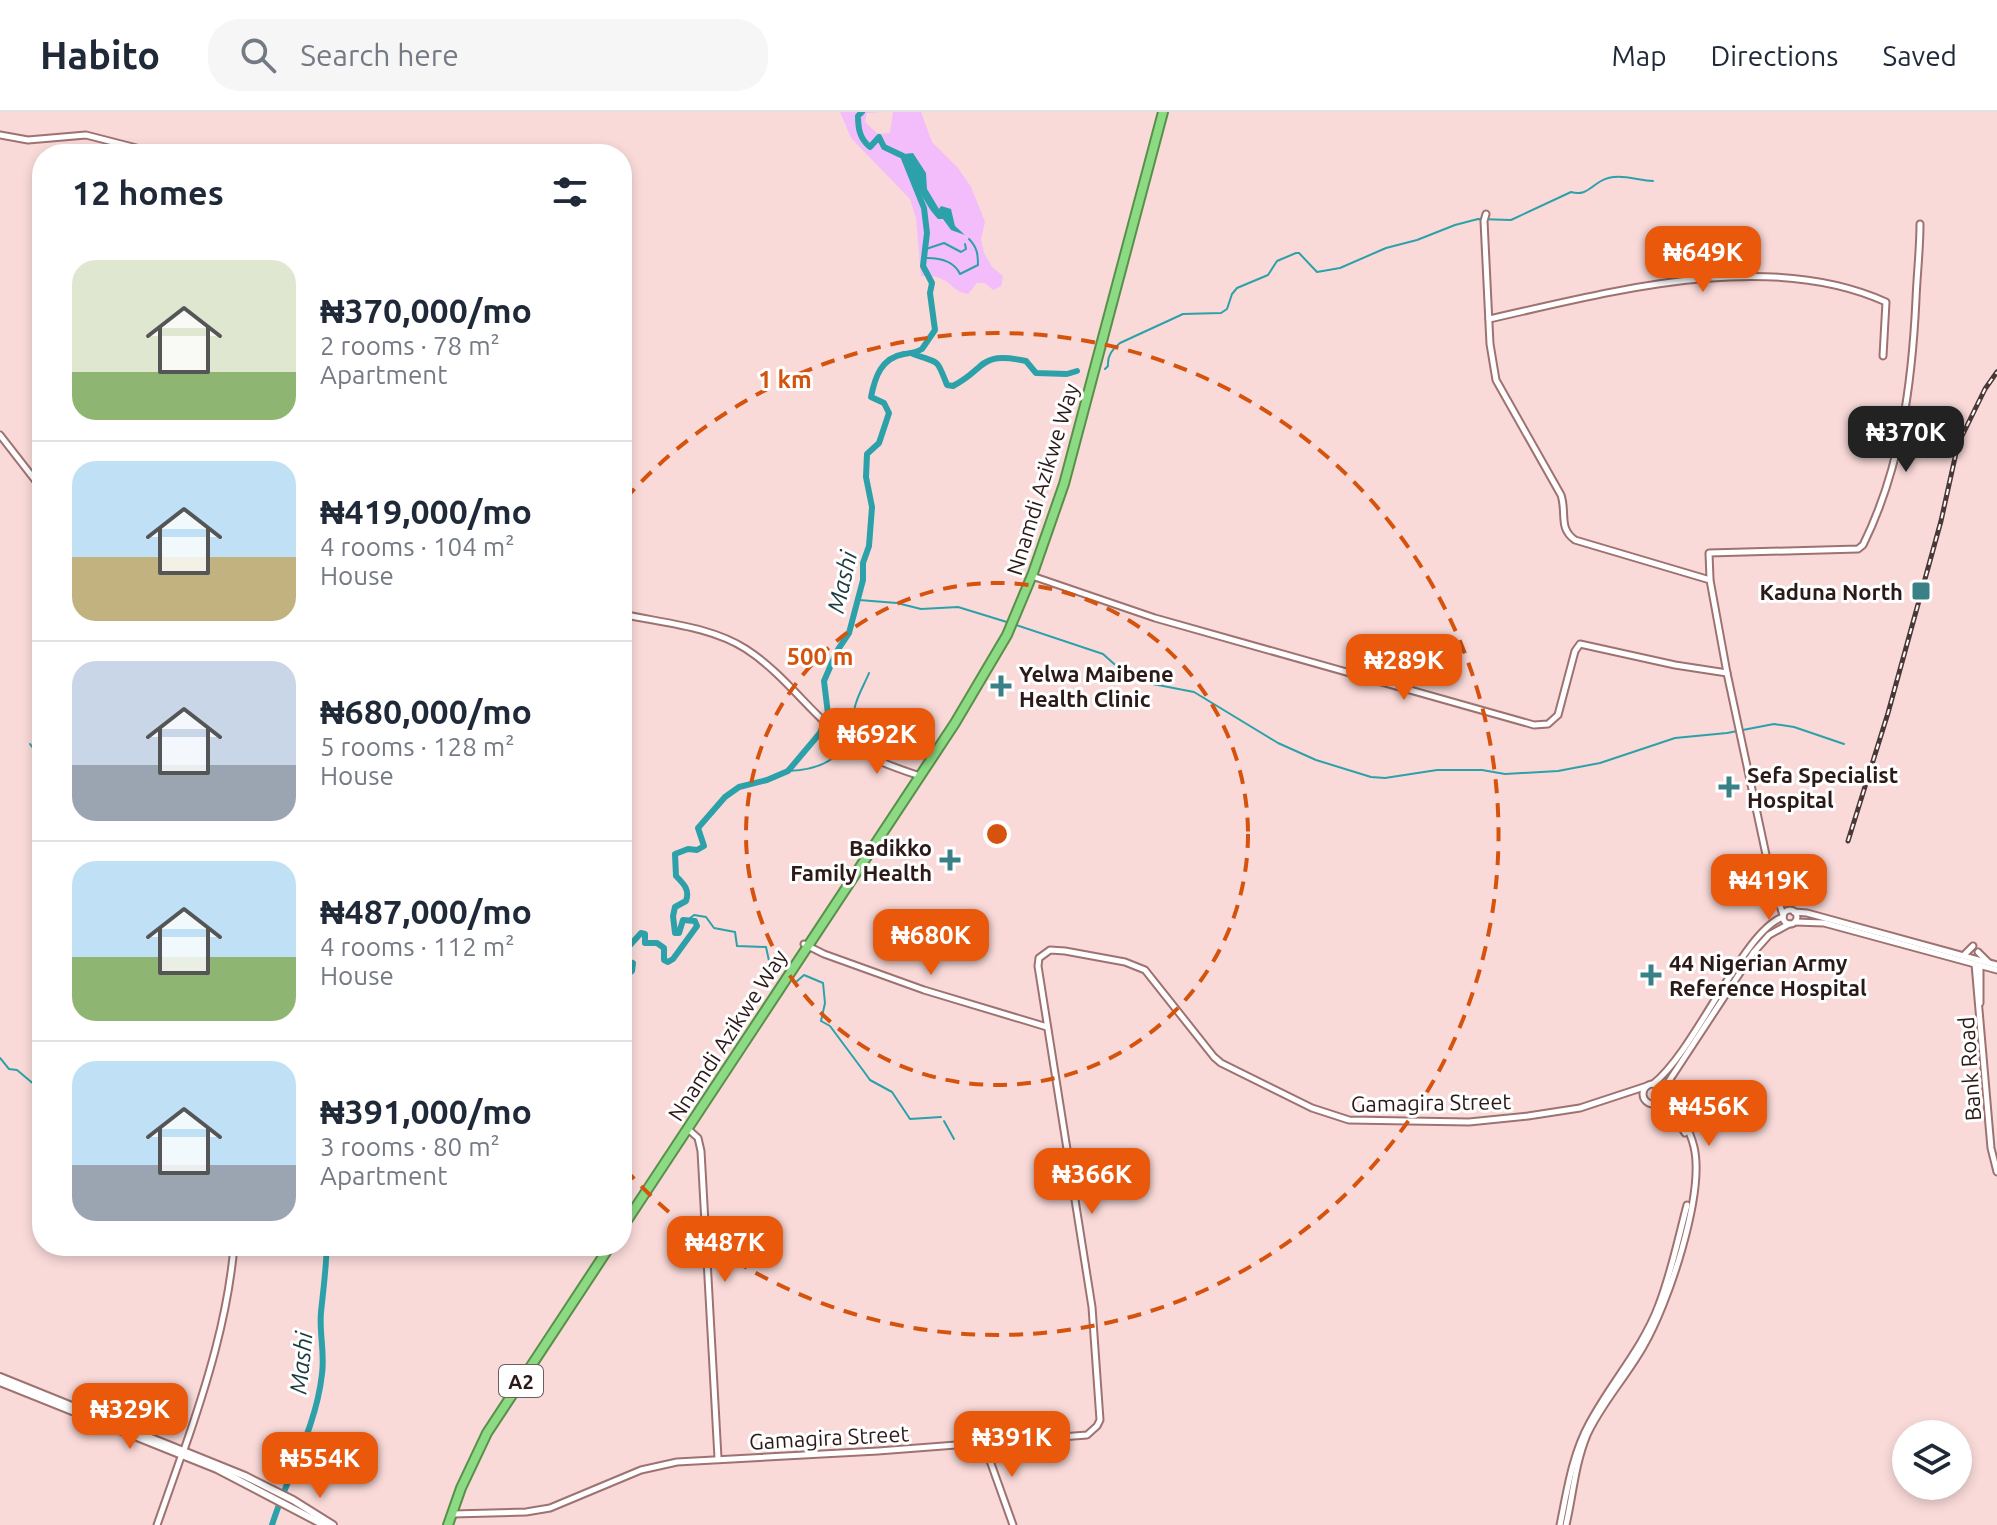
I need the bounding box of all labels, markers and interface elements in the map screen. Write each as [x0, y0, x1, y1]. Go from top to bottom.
search box [208, 19, 768, 91]
icon: search [236, 33, 280, 77]
text: Habito [40, 34, 160, 76]
text: Search here [300, 38, 459, 72]
text: Map [1611, 40, 1667, 71]
text: Directions [1711, 40, 1838, 71]
text: Saved [1882, 40, 1957, 71]
icon: filters [548, 170, 592, 214]
text: 12 homes [72, 173, 224, 211]
pin: ₦649K [1647, 226, 1759, 294]
text: ₦649K [1663, 237, 1743, 266]
text: ₦370,000/mo [320, 291, 532, 329]
icon: home [136, 292, 232, 388]
text: 2 rooms · 78 m² [320, 331, 500, 360]
text: Apartment [320, 360, 447, 389]
text: 1 km [758, 366, 812, 393]
street label: Nnamdi Azikwe Way [1001, 380, 1083, 578]
pin: ₦370K [1850, 406, 1962, 474]
text: ₦370K [1866, 417, 1946, 446]
text: ₦419,000/mo [320, 492, 532, 530]
icon: home [136, 493, 232, 589]
text: 4 rooms · 104 m² [320, 532, 515, 561]
water label: Mashi [822, 547, 862, 616]
text: House [320, 561, 394, 590]
place label: Kaduna North [1759, 579, 1903, 604]
marker: Kaduna North [1910, 580, 1932, 602]
pin: ₦289K [1348, 634, 1460, 702]
text: 500 m [787, 643, 853, 670]
text: ₦289K [1364, 645, 1444, 674]
place label: Yelwa Maibene Health Clinic [1019, 661, 1174, 711]
marker: Yelwa Maibene Health Clinic [990, 675, 1012, 697]
text: ₦680,000/mo [320, 692, 532, 730]
icon: home [136, 693, 232, 789]
pin: ₦692K [821, 708, 933, 776]
text: ₦692K [837, 719, 917, 748]
text: 5 rooms · 128 m² [320, 732, 515, 761]
text: House [320, 761, 394, 790]
place label: Sefa Specialist Hospital [1747, 762, 1898, 812]
marker: Sefa Specialist Hospital [1718, 776, 1740, 798]
centre of rings [983, 820, 1011, 848]
place label: Badikko Family Health [790, 835, 932, 885]
marker: Badikko Family Health [939, 849, 961, 871]
pin: ₦419K [1713, 854, 1825, 922]
text: ₦419K [1729, 865, 1809, 894]
text: ₦487,000/mo [320, 892, 532, 930]
icon: home [136, 893, 232, 989]
pin: ₦680K [875, 909, 987, 977]
text: ₦680K [891, 920, 971, 949]
text: 4 rooms · 112 m² [320, 932, 515, 961]
street label: Nnamdi Azikwe Way [662, 944, 792, 1125]
place label: 44 Nigerian Army Reference Hospital [1669, 950, 1867, 1000]
text: House [320, 961, 394, 990]
marker: 44 Nigerian Army Reference Hospital [1640, 964, 1662, 986]
street label: Bank Road [1953, 1016, 1985, 1122]
pin: ₦456K [1653, 1080, 1765, 1148]
street label: Gamagira Street [1351, 1088, 1512, 1116]
text: ₦456K [1669, 1091, 1749, 1120]
text: ₦391,000/mo [320, 1092, 532, 1130]
icon: home [136, 1093, 232, 1189]
text: 3 rooms · 80 m² [320, 1132, 500, 1161]
pin: ₦366K [1036, 1148, 1148, 1216]
text: ₦366K [1052, 1159, 1132, 1188]
text: Apartment [320, 1161, 447, 1190]
pin: ₦487K [669, 1216, 781, 1284]
text: ₦487K [685, 1227, 765, 1256]
water label: Mashi [284, 1329, 318, 1396]
road number: A2 [499, 1365, 543, 1397]
pin: ₦329K [74, 1383, 186, 1451]
text: ₦329K [90, 1394, 170, 1423]
pin: ₦391K [956, 1411, 1068, 1479]
street label: Gamagira Street [748, 1420, 910, 1454]
map controls [1892, 1420, 1972, 1500]
button: layers [1892, 1420, 1972, 1500]
text: ₦391K [972, 1422, 1052, 1451]
pin: ₦554K [264, 1432, 376, 1500]
text: ₦554K [280, 1443, 360, 1472]

